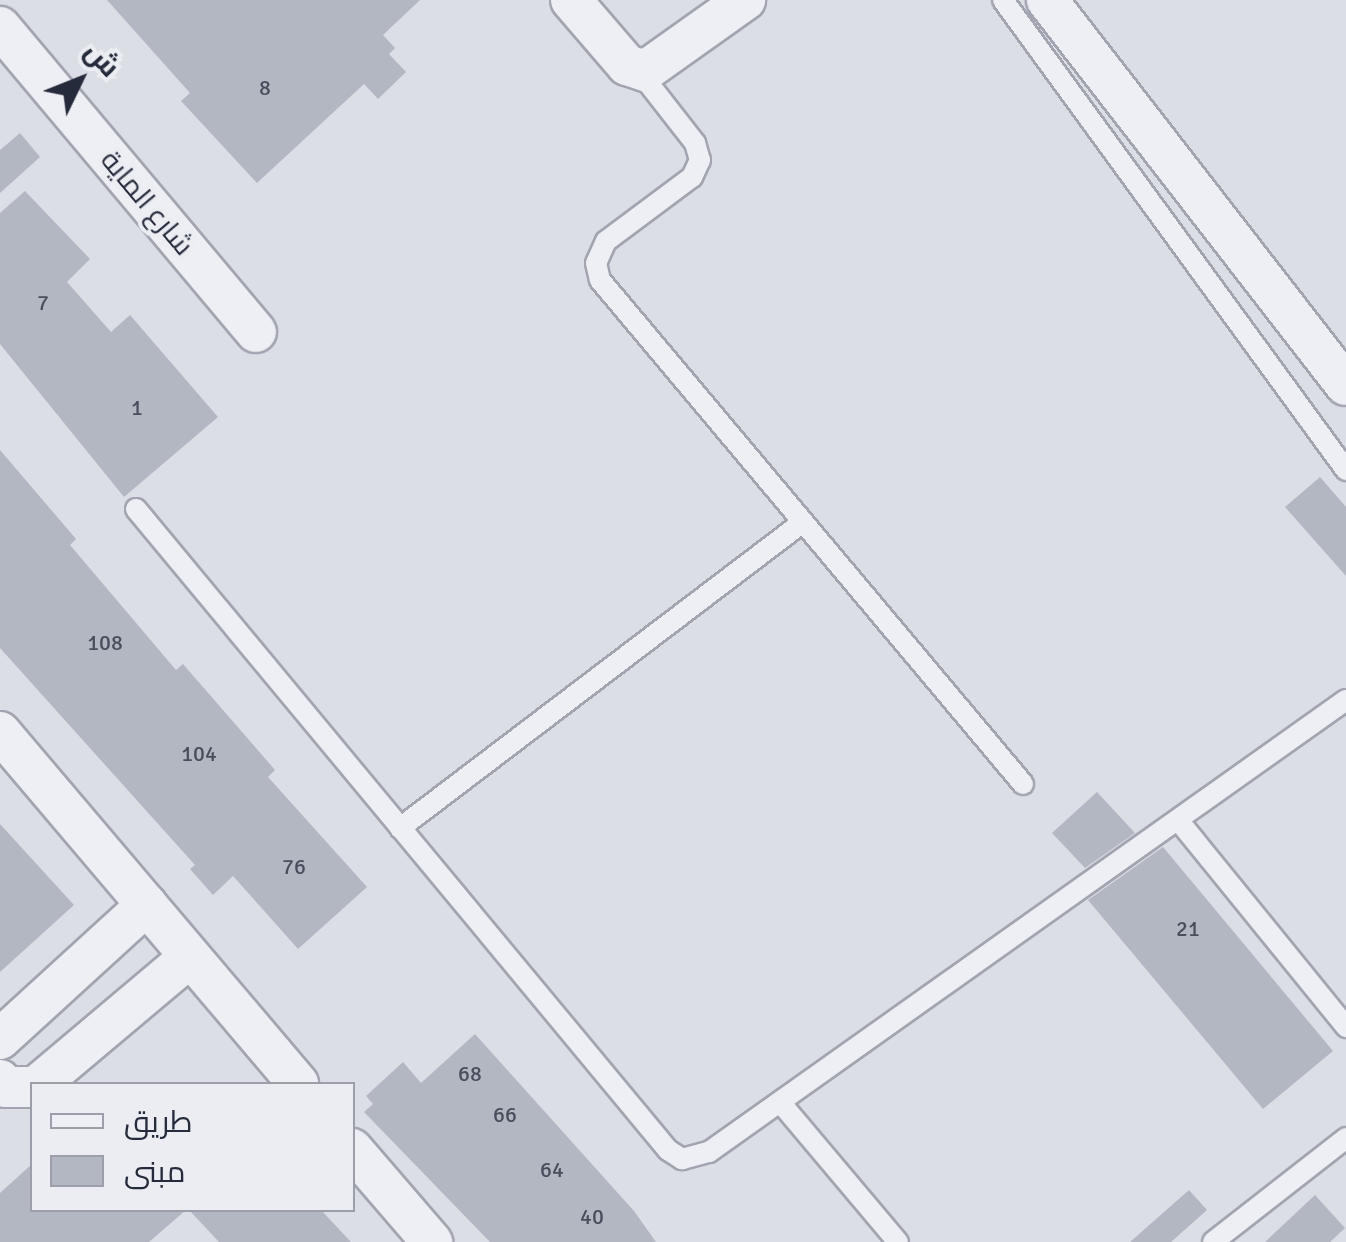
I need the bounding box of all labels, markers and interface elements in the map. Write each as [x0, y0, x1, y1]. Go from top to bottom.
north arrow [30, 30, 130, 130]
text: ش [77, 35, 127, 84]
house number: 8 [259, 75, 271, 101]
street label: شارع الماية [93, 144, 201, 262]
house number: 7 [37, 290, 49, 316]
house number: 1 [131, 395, 143, 421]
house number: 108 [87, 630, 123, 656]
house number: 104 [181, 741, 217, 767]
house number: 76 [282, 854, 306, 880]
house number: 21 [1176, 916, 1200, 942]
house number: 68 [458, 1061, 482, 1087]
legend [30, 1082, 355, 1212]
house number: 66 [493, 1102, 517, 1128]
text: طريق [124, 1104, 193, 1141]
text: مبنى [124, 1154, 185, 1191]
house number: 64 [540, 1157, 564, 1183]
house number: 40 [580, 1204, 604, 1230]

